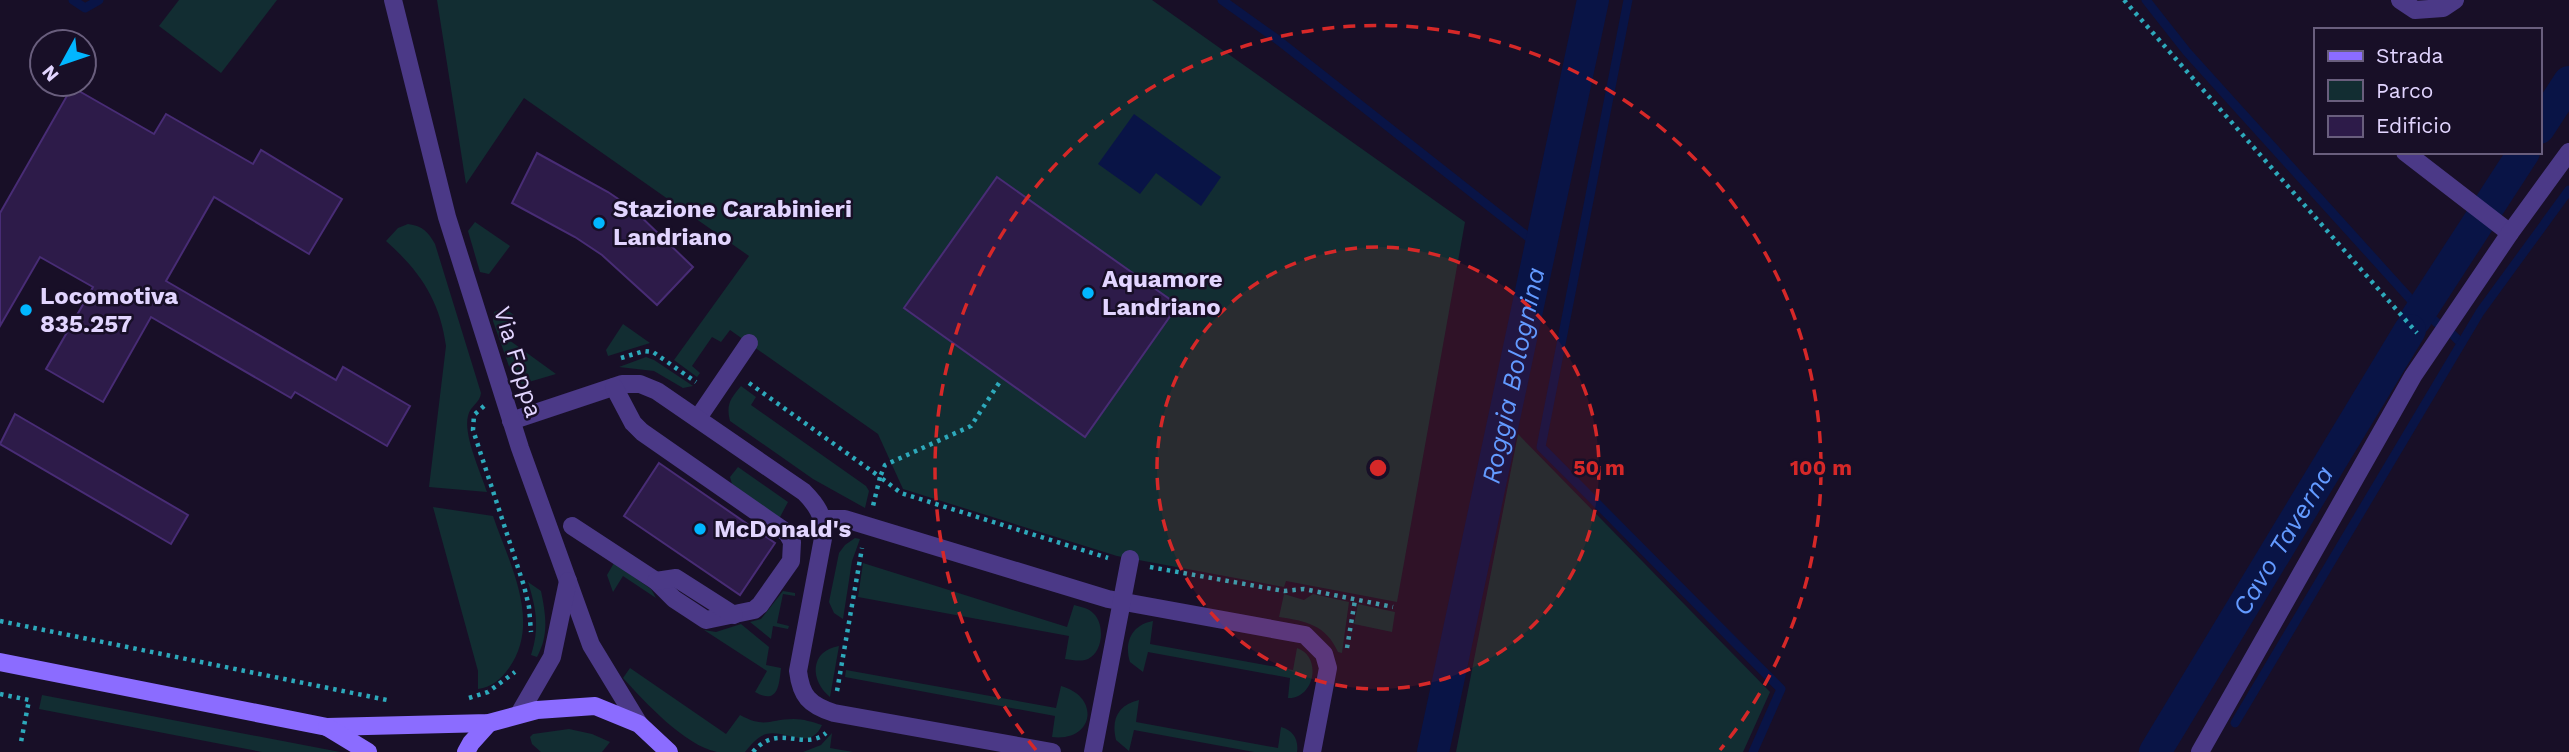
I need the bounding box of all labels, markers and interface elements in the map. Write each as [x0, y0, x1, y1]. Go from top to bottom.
north arrow [28, 28, 98, 98]
legend [2314, 28, 2541, 154]
text: Strada [2376, 43, 2444, 68]
text: N [37, 61, 64, 86]
text: Parco [2376, 78, 2433, 103]
text: Edificio [2376, 113, 2452, 138]
place label: Stazione Carabinieri Landriano [613, 195, 852, 251]
marker: Stazione Carabinieri Landriano [591, 215, 607, 231]
place label: Aquamore Landriano [1102, 265, 1223, 321]
water label: Roggia Bolognina [1476, 265, 1551, 486]
place label: Locomotiva 835.257 [40, 282, 178, 338]
marker: Aquamore Landriano [1080, 285, 1096, 301]
marker: Locomotiva 835.257 [18, 302, 34, 318]
street label: Via Foppa [488, 303, 548, 421]
text: 50 m [1573, 455, 1625, 480]
text: 100 m [1790, 455, 1852, 480]
centre of rings [1366, 456, 1390, 480]
water label: Cavo Taverna [2226, 460, 2339, 621]
place label: McDonald's [714, 515, 852, 543]
marker: McDonald's [692, 521, 708, 537]

